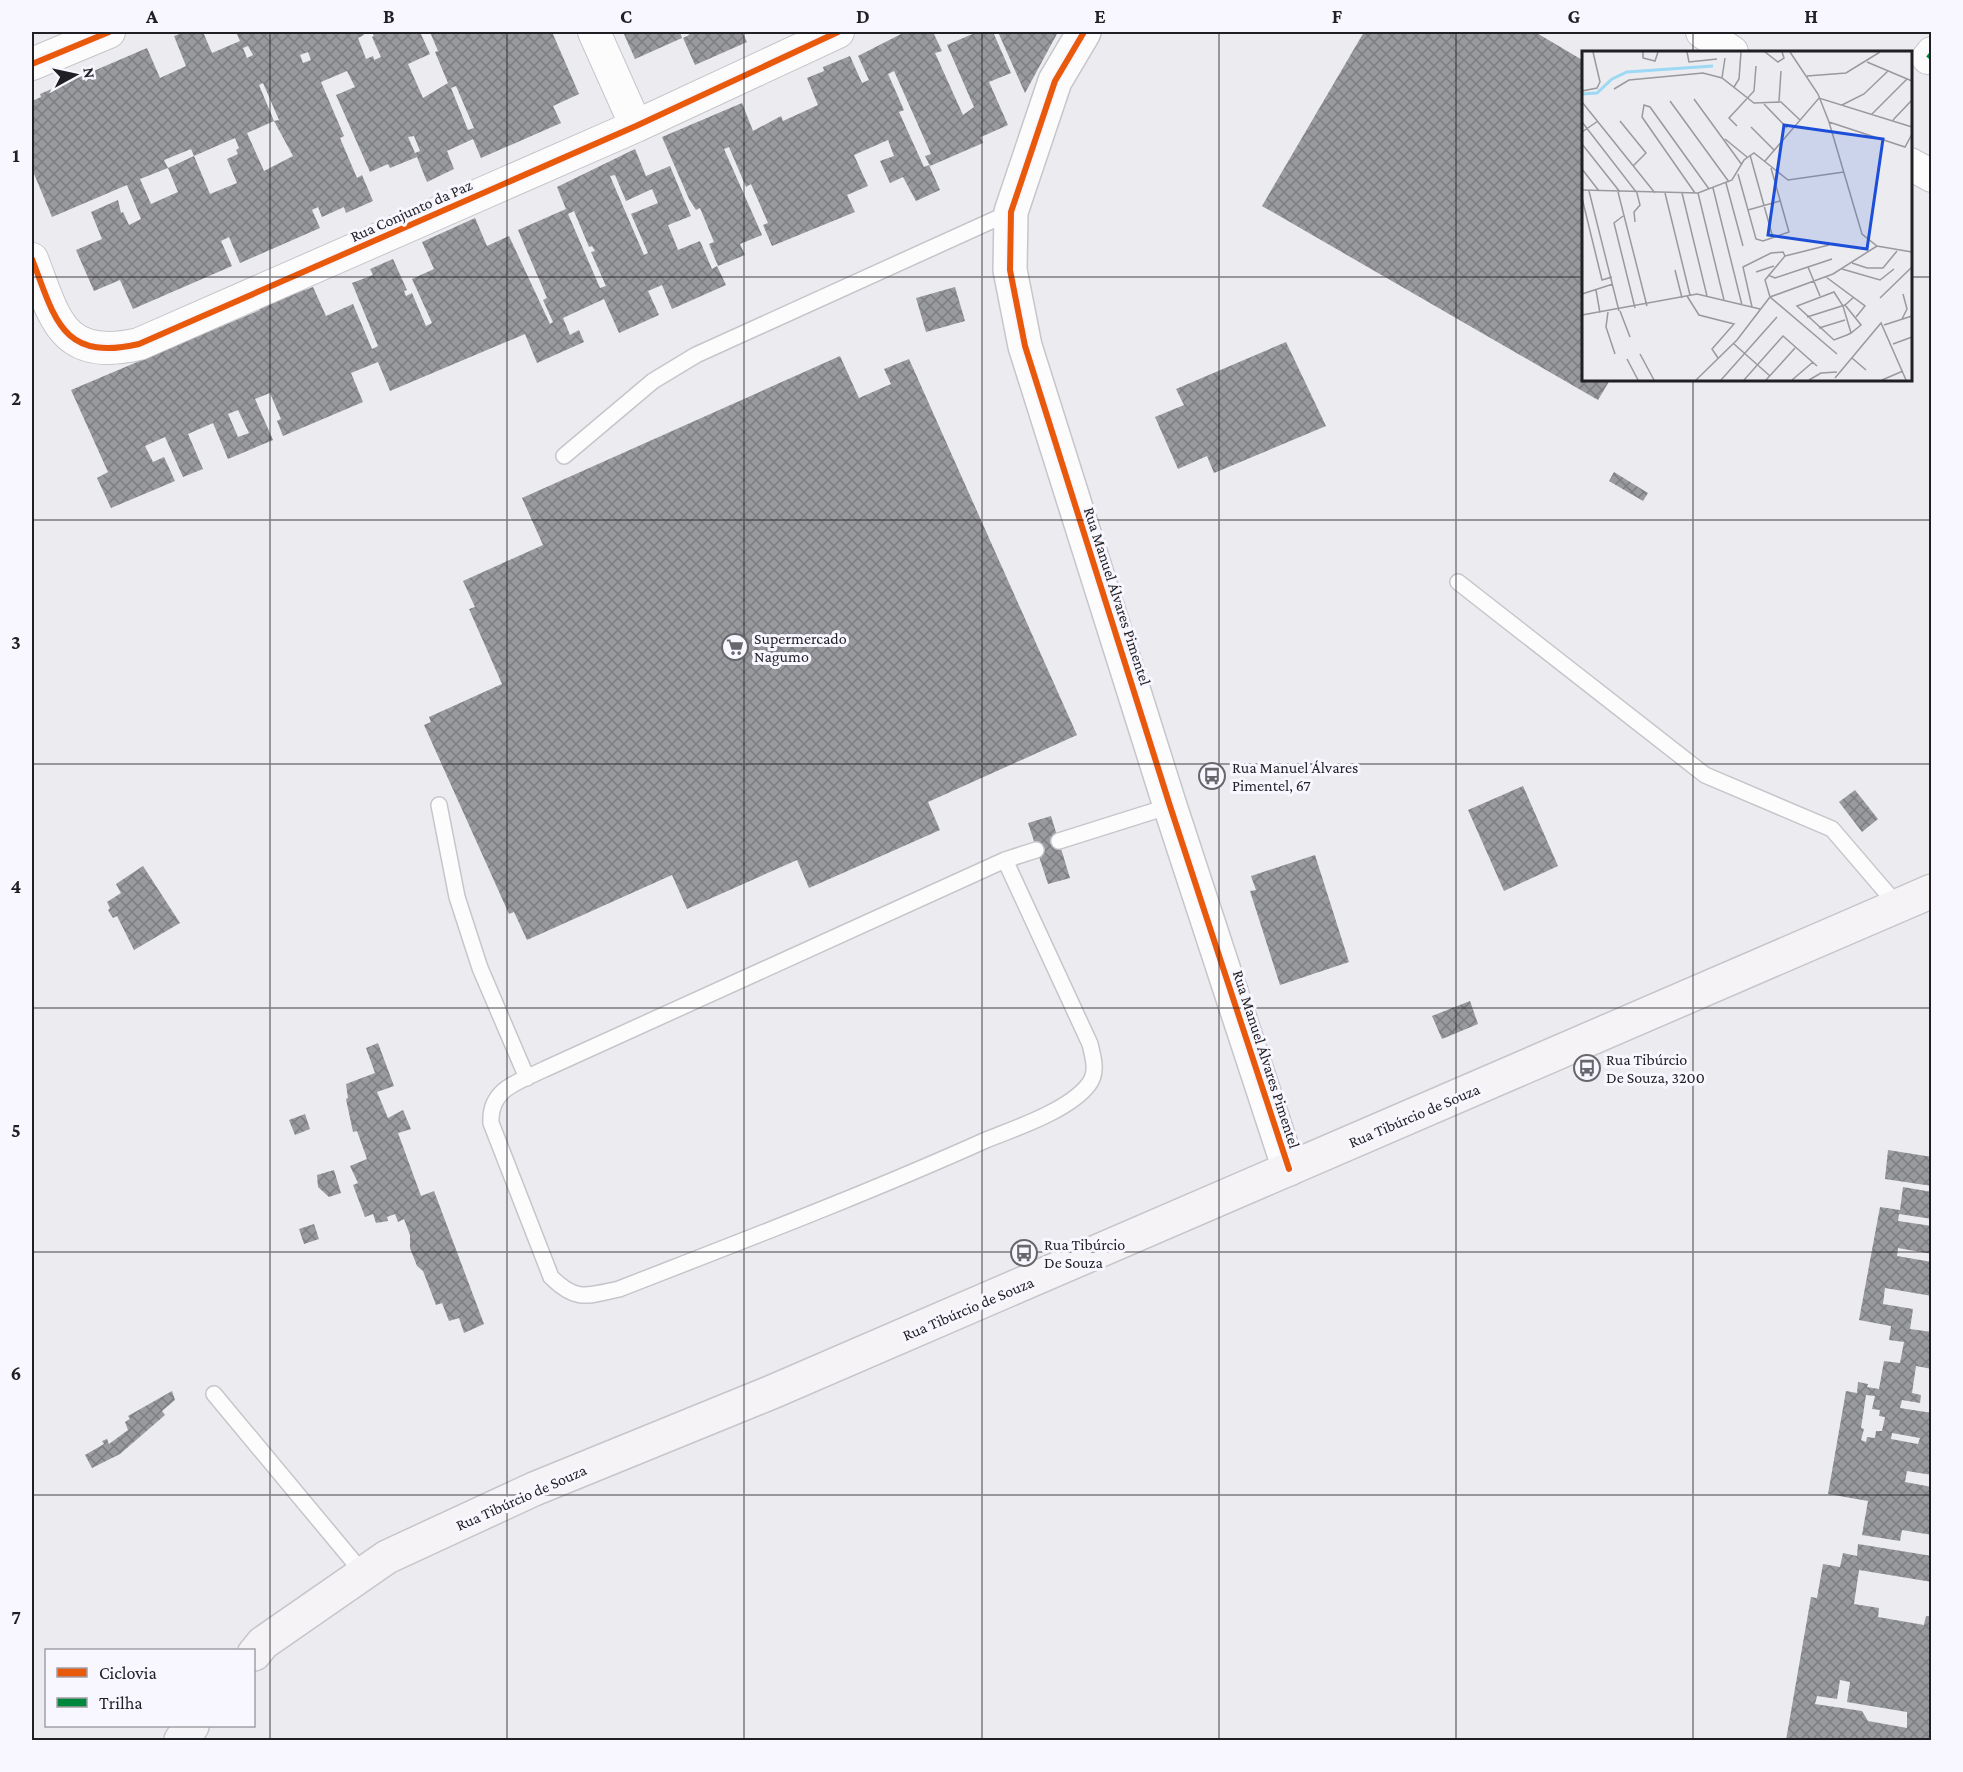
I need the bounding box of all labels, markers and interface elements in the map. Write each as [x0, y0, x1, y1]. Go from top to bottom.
text: A [145, 5, 159, 27]
text: B [383, 5, 395, 27]
text: C [620, 5, 632, 27]
text: D [856, 5, 870, 27]
text: E [1094, 5, 1106, 27]
text: F [1332, 5, 1343, 27]
text: G [1568, 5, 1581, 27]
text: H [1804, 5, 1818, 27]
north arrow [45, 45, 105, 105]
inset map [1582, 51, 1912, 381]
text: N [80, 66, 99, 80]
text: 1 [12, 144, 20, 166]
street label: Rua Conjunto da Paz [348, 176, 475, 246]
text: 2 [11, 387, 21, 409]
street label: Rua Manuel Álvares Pimentel [1081, 505, 1154, 687]
place label: Supermercado Nagumo [754, 630, 847, 666]
text: 3 [11, 631, 21, 653]
supermarket icon: Supermercado Nagumo [720, 632, 750, 662]
place label: Rua Manuel Álvares Pimentel, 67 [1232, 759, 1358, 794]
bus stop icon: Rua Manuel Álvares Pimentel, 67 [1197, 761, 1227, 791]
text: 4 [11, 875, 22, 897]
street label: Rua Manuel Álvares Pimentel [1230, 968, 1303, 1150]
place label: Rua Tibúrcio De Souza, 3200 [1606, 1051, 1705, 1086]
bus stop icon: Rua Tibúrcio De Souza, 3200 [1572, 1053, 1602, 1083]
street label: Rua Tibúrcio de Souza [1346, 1080, 1483, 1151]
text: 5 [11, 1119, 21, 1141]
place label: Rua Tibúrcio De Souza [1044, 1236, 1125, 1271]
bus stop icon: Rua Tibúrcio De Souza [1009, 1238, 1039, 1268]
street label: Rua Tibúrcio de Souza [900, 1273, 1037, 1344]
text: 6 [11, 1362, 21, 1384]
street label: Rua Tibúrcio de Souza [453, 1461, 590, 1534]
text: 7 [11, 1606, 21, 1628]
legend [45, 1649, 255, 1727]
text: Ciclovia [99, 1663, 157, 1683]
text: Trilha [99, 1693, 143, 1713]

